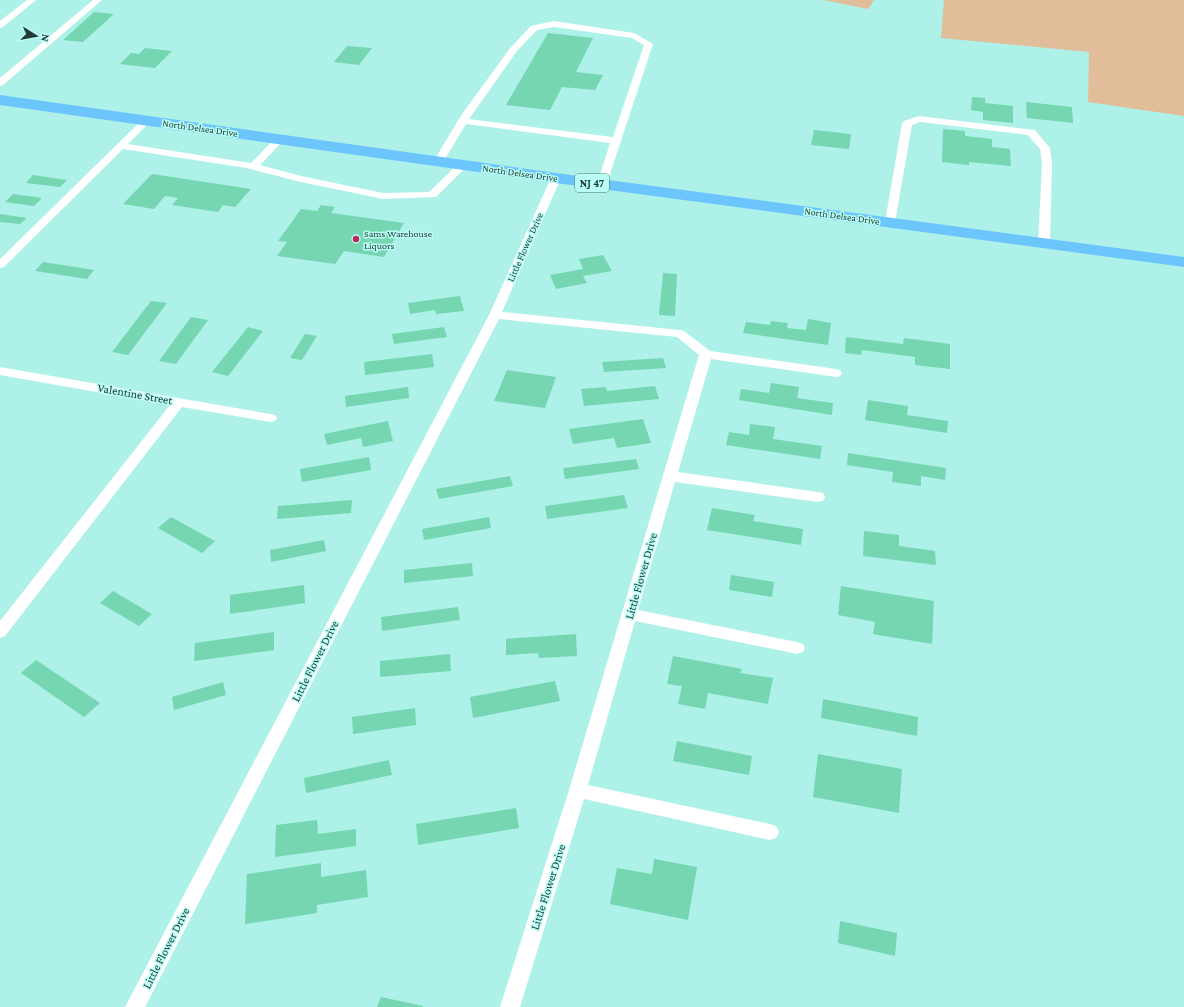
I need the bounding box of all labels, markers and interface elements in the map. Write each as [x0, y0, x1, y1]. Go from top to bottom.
north arrow [16, 16, 56, 56]
text: N [39, 33, 52, 43]
street label: North Delsea Drive [162, 117, 239, 139]
street label: North Delsea Drive [482, 162, 559, 184]
road number: NJ 47 [575, 174, 609, 192]
street label: North Delsea Drive [804, 205, 881, 227]
street label: Little Flower Drive [505, 210, 545, 283]
place label: Sams Warehouse Liquors [364, 228, 433, 251]
marker: Sams Warehouse Liquors [351, 234, 361, 244]
street label: Valentine Street [96, 381, 175, 408]
street label: Little Flower Drive [622, 531, 660, 621]
street label: Little Flower Drive [288, 618, 342, 704]
street label: Little Flower Drive [528, 842, 568, 932]
street label: Little Flower Drive [139, 905, 193, 991]

